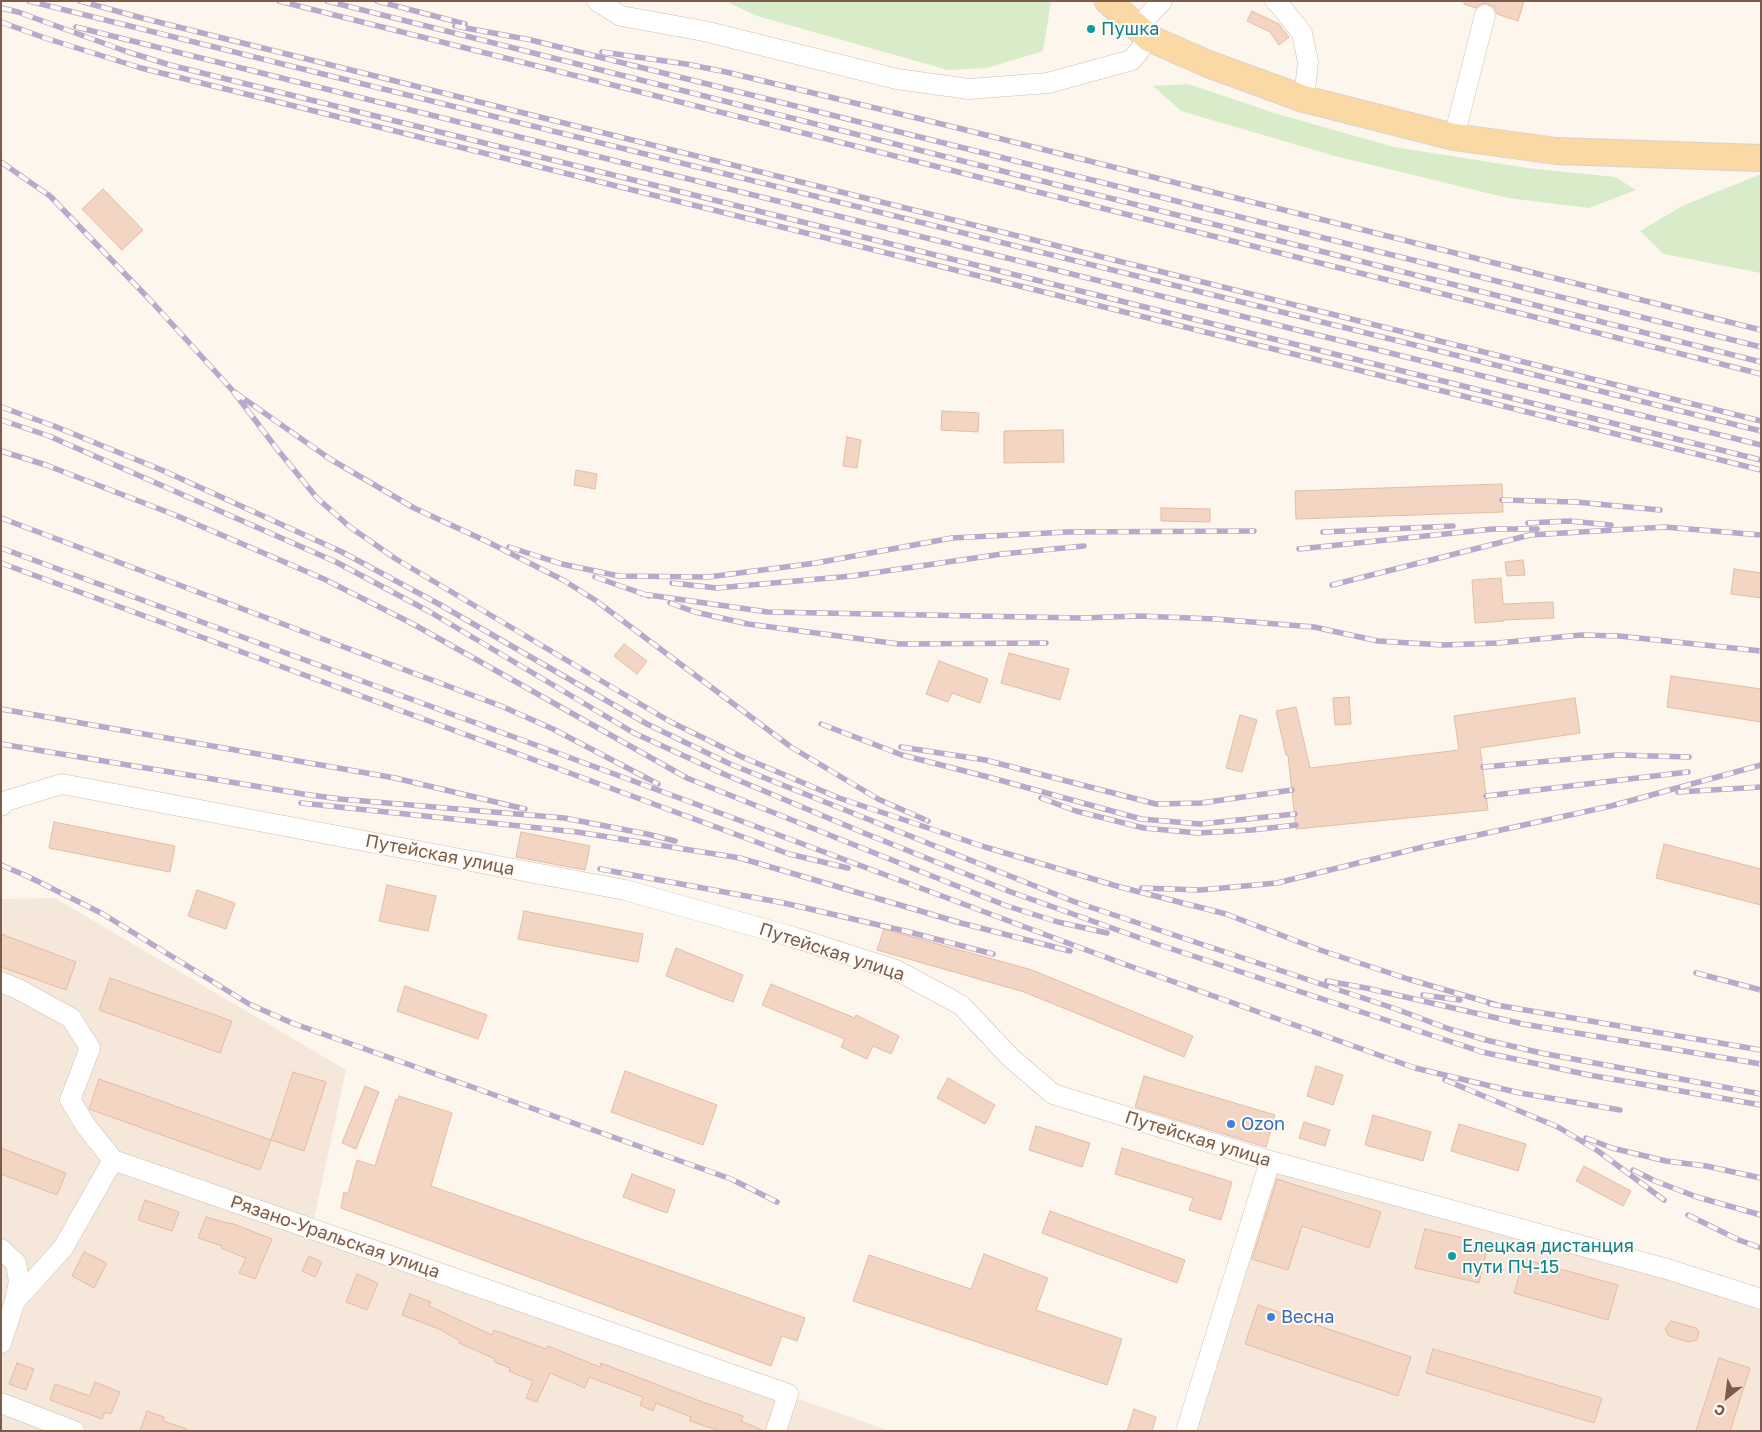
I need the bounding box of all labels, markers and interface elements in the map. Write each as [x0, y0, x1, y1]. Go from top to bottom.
place label: Пушка [1101, 18, 1159, 40]
marker: Пушка [1085, 23, 1097, 35]
street label: Путейская улица [364, 830, 516, 880]
street label: Путейская улица [757, 918, 907, 986]
street label: Путейская улица [1122, 1107, 1274, 1171]
place label: Ozon [1241, 1113, 1285, 1135]
marker: Ozon [1225, 1118, 1237, 1130]
street label: Рязано-Уральская улица [227, 1191, 443, 1283]
place label: Елецкая дистанция пути ПЧ-15 [1462, 1235, 1634, 1278]
marker: Елецкая дистанция пути ПЧ-15 [1446, 1250, 1458, 1262]
place label: Весна [1281, 1306, 1334, 1328]
marker: Весна [1265, 1311, 1277, 1323]
north arrow [1702, 1372, 1752, 1422]
text: С [1711, 1401, 1728, 1420]

